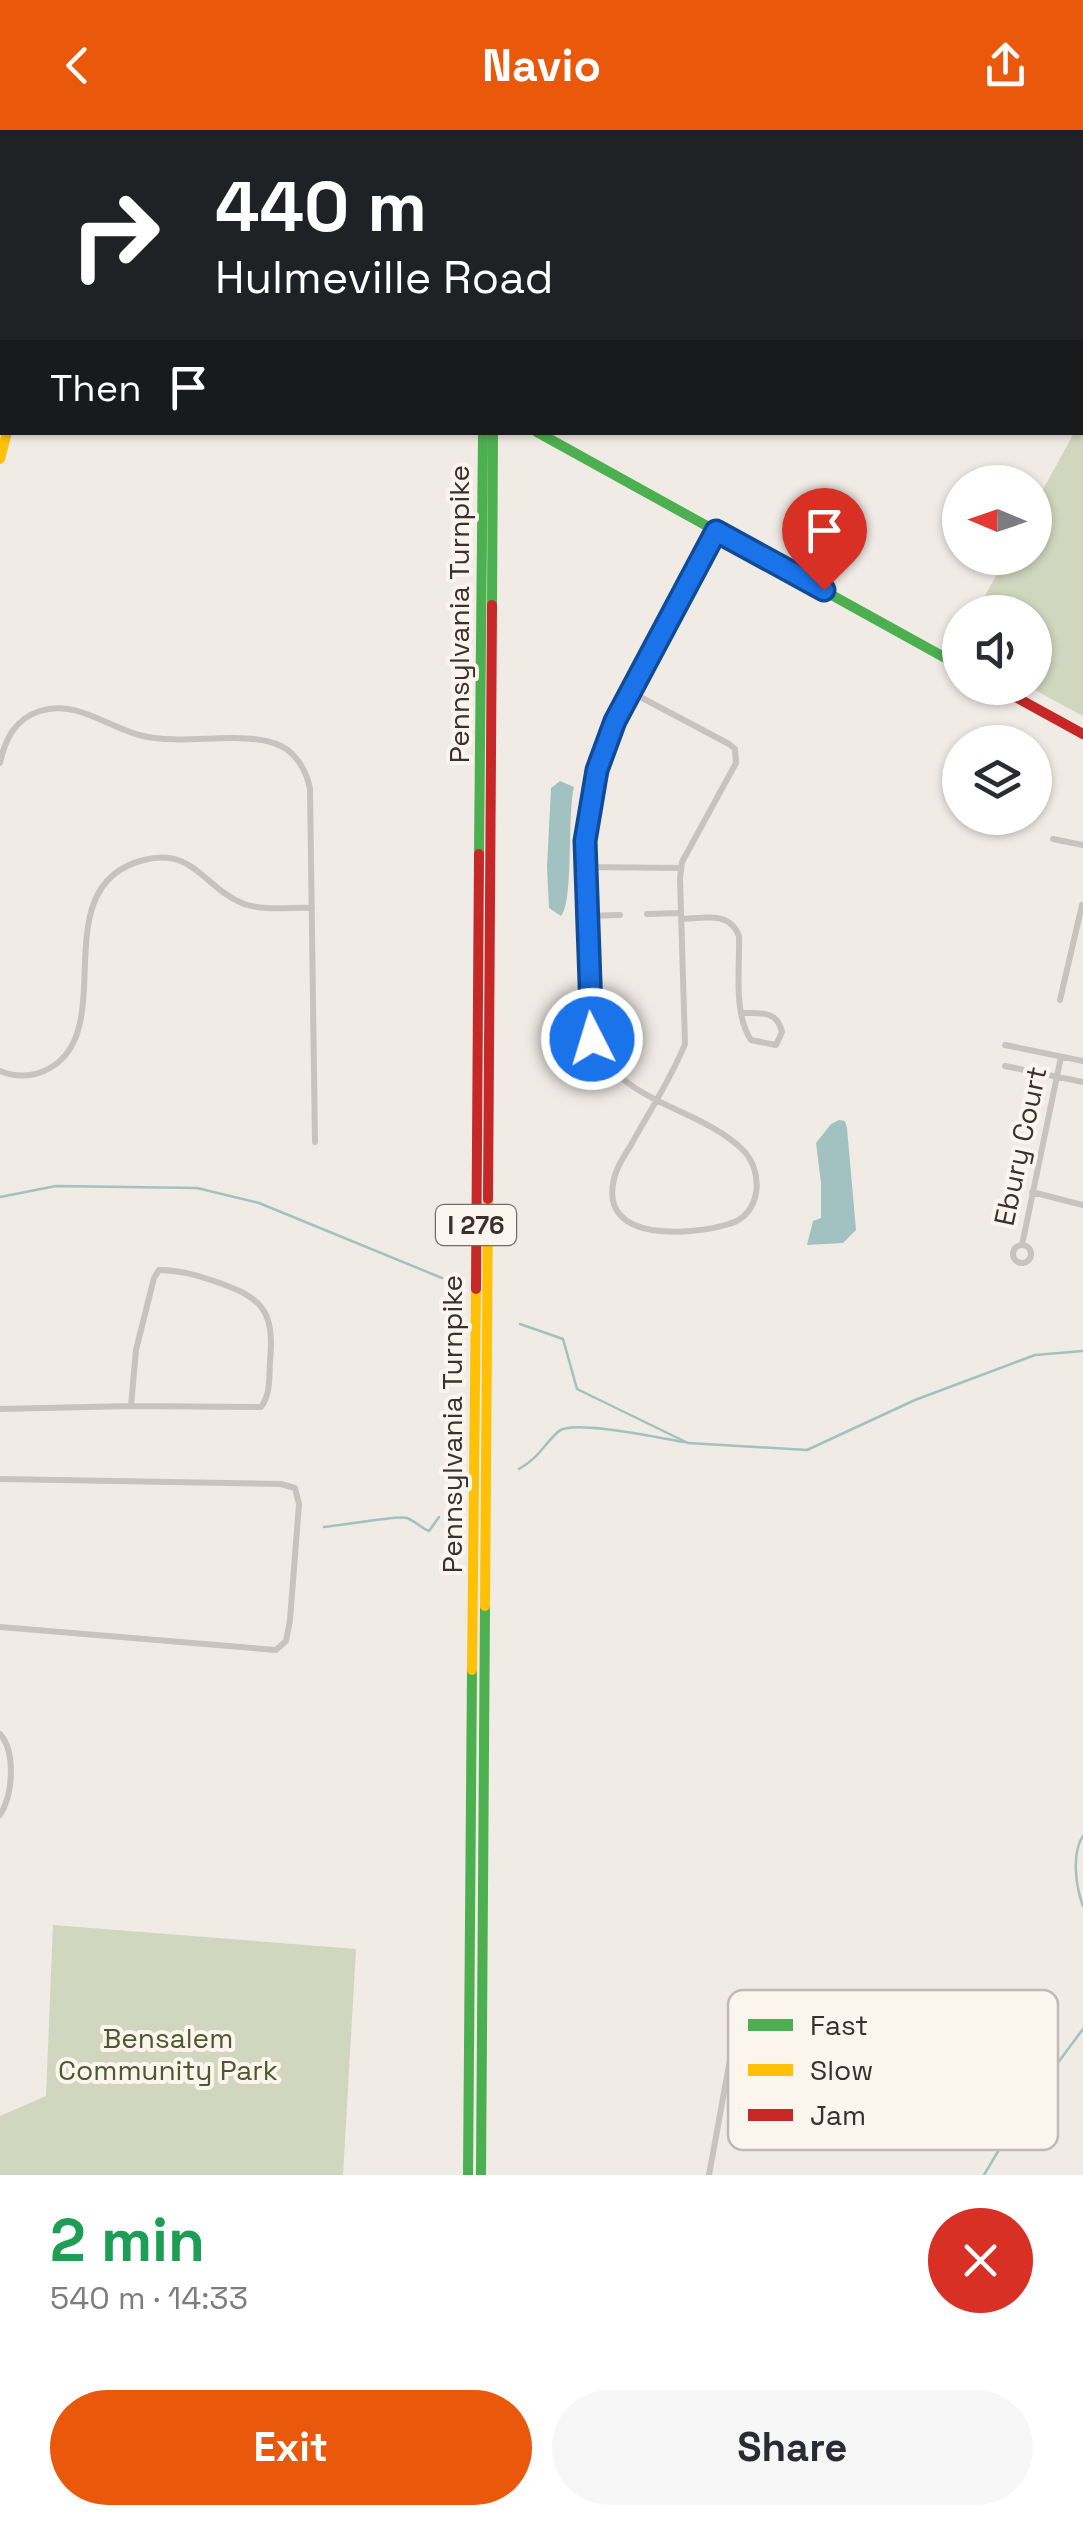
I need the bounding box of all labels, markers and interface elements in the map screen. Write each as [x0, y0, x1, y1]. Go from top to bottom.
text: Navio [482, 37, 601, 94]
icon: back [50, 38, 105, 93]
icon: share [978, 38, 1033, 93]
text: 440 m [215, 162, 427, 251]
icon: right [50, 170, 180, 300]
text: Hulmeville Road [215, 249, 554, 306]
icon: arrive [161, 360, 216, 415]
text: Then [50, 364, 141, 412]
street label: Pennsylvania Turnpike [441, 465, 477, 763]
north arrow [942, 465, 1052, 575]
map controls [942, 465, 1052, 835]
pin [782, 488, 867, 591]
icon: arrive [797, 503, 852, 558]
button: sound [942, 595, 1052, 705]
button: layers [942, 725, 1052, 835]
position arrow [540, 987, 644, 1091]
street label: Ebury Court [986, 1063, 1054, 1229]
road number: I 276 [436, 1205, 516, 1245]
street label: Pennsylvania Turnpike [434, 1275, 470, 1573]
legend [728, 1990, 1058, 2150]
text: Fast [810, 2007, 868, 2043]
park label: Bensalem Community Park [58, 2020, 278, 2088]
text: Slow [810, 2052, 873, 2088]
text: Jam [810, 2097, 866, 2133]
text: 2 min [50, 2202, 205, 2279]
button: close [928, 2208, 1033, 2313]
text: 540 m · 14:33 [50, 2278, 248, 2318]
button: Exit [50, 2390, 532, 2505]
button: Share [552, 2390, 1033, 2505]

